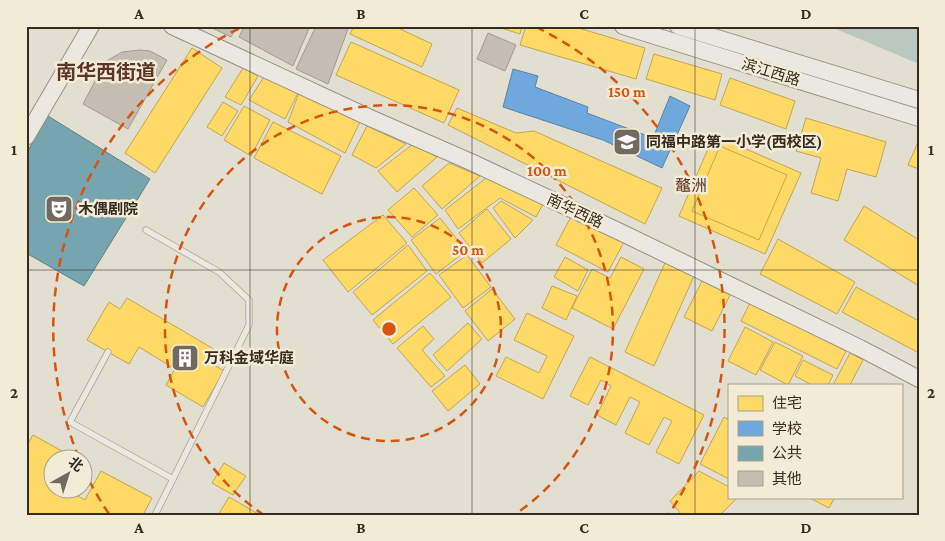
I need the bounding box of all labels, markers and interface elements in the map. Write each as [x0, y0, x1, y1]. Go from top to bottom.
text: A [133, 5, 144, 22]
text: B [356, 5, 366, 22]
text: C [579, 5, 589, 22]
text: D [800, 5, 812, 22]
street label: 滨江西路 [740, 56, 802, 88]
district label: 南华西街道 [56, 61, 156, 83]
text: 150 m [608, 84, 646, 100]
school or university icon: 同福中路第一小学(西校区) [612, 127, 642, 157]
place label: 同福中路第一小学(西校区) [646, 133, 822, 151]
text: 1 [11, 141, 17, 158]
text: 1 [928, 141, 934, 158]
text: 100 m [527, 163, 567, 179]
district label: 鼇洲 [675, 177, 707, 194]
street label: 南华西路 [544, 190, 606, 231]
theatre icon: 木偶剧院 [44, 194, 74, 224]
place label: 木偶剧院 [78, 201, 138, 217]
text: 50 m [452, 242, 484, 258]
centre of rings [380, 320, 398, 338]
building icon: 万科金域华庭 [170, 343, 200, 373]
place label: 万科金域华庭 [204, 349, 294, 366]
text: 2 [10, 384, 18, 401]
legend [728, 384, 902, 498]
text: 2 [927, 384, 935, 401]
text: 住宅 [772, 395, 802, 411]
text: 学校 [772, 420, 802, 437]
text: 公共 [772, 445, 802, 461]
north arrow [42, 448, 92, 498]
text: 北 [66, 453, 87, 475]
text: 其他 [772, 471, 802, 487]
text: A [133, 519, 144, 536]
text: B [356, 519, 366, 536]
text: C [579, 519, 589, 536]
text: D [800, 519, 812, 536]

